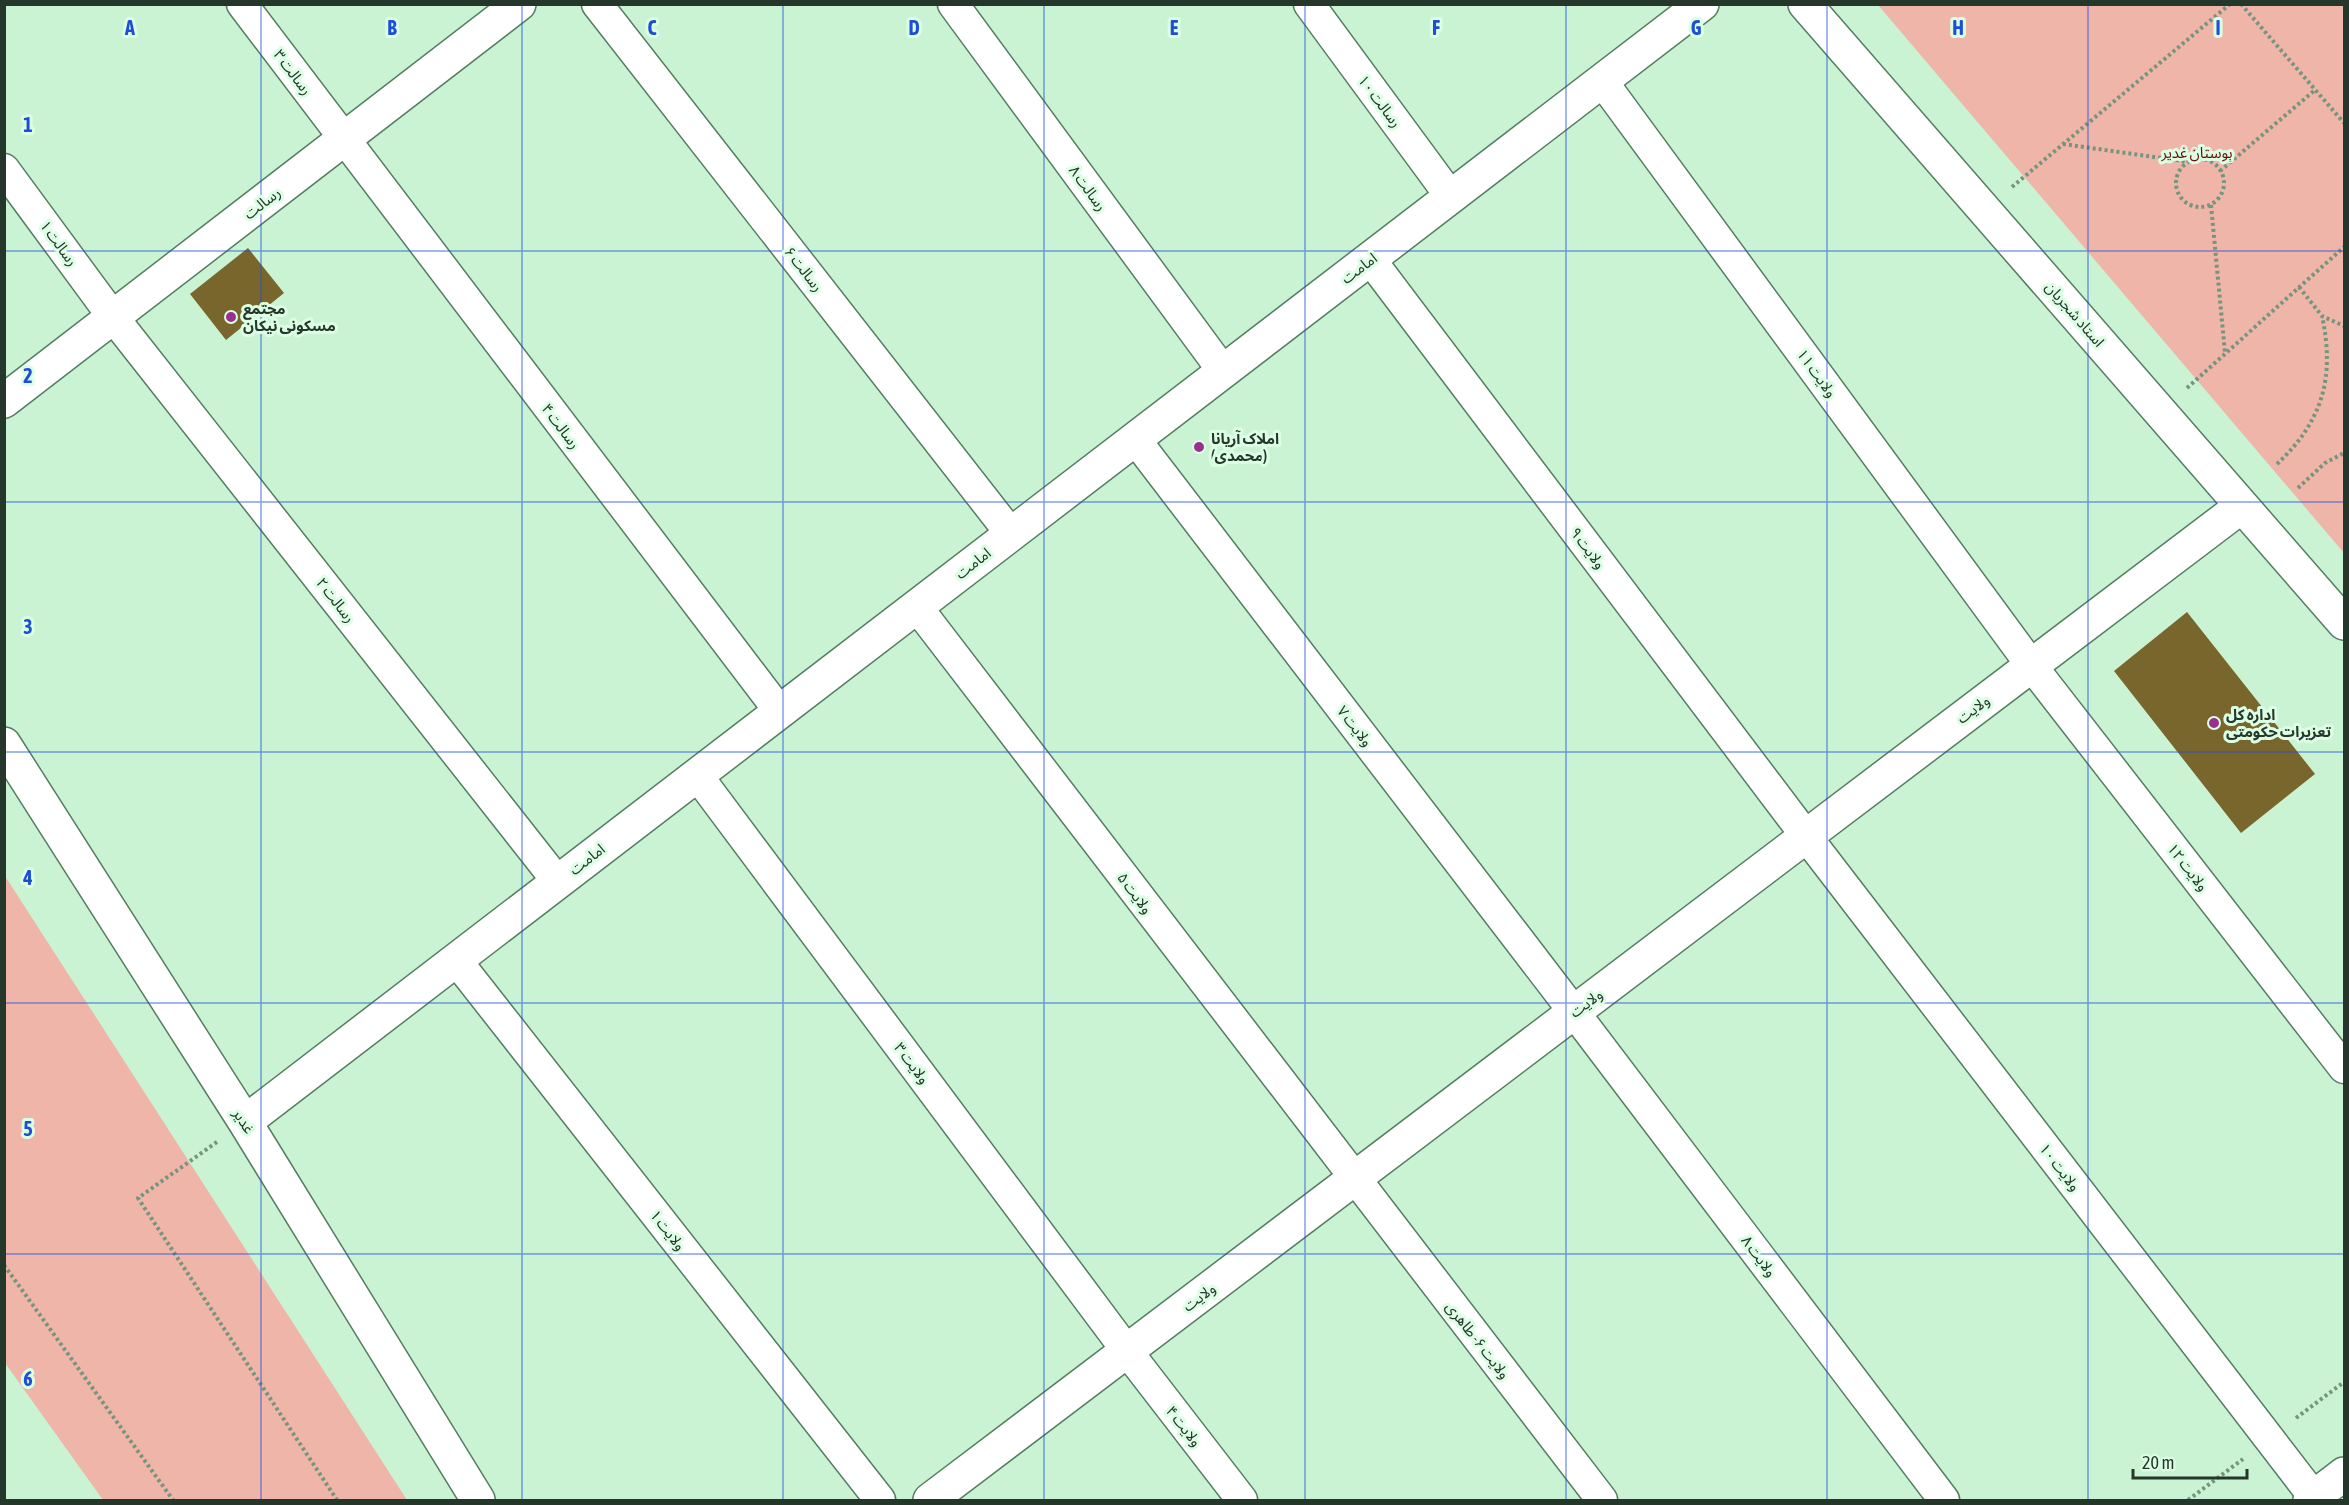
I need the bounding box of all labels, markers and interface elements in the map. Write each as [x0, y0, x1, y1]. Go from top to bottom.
text: A [124, 16, 135, 39]
text: B [387, 16, 397, 39]
text: C [648, 16, 657, 39]
text: D [908, 16, 920, 39]
text: E [1170, 16, 1179, 39]
text: F [1432, 16, 1440, 39]
text: G [1691, 16, 1702, 39]
text: H [1952, 16, 1964, 39]
text: I [2215, 16, 2221, 39]
street label: رسالت ۳ [270, 46, 315, 99]
street label: رسالت ۱۰ [1354, 72, 1405, 131]
text: 1 [23, 113, 33, 136]
park label: بوستان غدیر [2160, 144, 2233, 162]
street label: رسالت ۸ [1065, 162, 1110, 215]
street label: رسالت [240, 184, 284, 223]
street label: رسالت ۱ [36, 217, 81, 270]
street label: رسالت ۶ [780, 243, 827, 295]
street label: امامت [1338, 249, 1380, 287]
street label: استاد شجریان [2041, 278, 2108, 351]
place label: مجتمع مسکونی نیکان [243, 300, 336, 335]
marker: مجتمع مسکونی نیکان [224, 310, 238, 324]
street label: ولایت ۱۱ [1793, 346, 1840, 401]
text: 2 [23, 364, 33, 387]
street label: رسالت ۴ [538, 400, 583, 453]
place label: املاک آریانا (محمدی) [1211, 430, 1279, 464]
marker: املاک آریانا (محمدی) [1192, 440, 1206, 454]
street label: ولایت ۹ [1566, 524, 1609, 572]
street label: امامت [952, 544, 994, 582]
street label: رسالت ۲ [312, 574, 359, 626]
text: 3 [23, 615, 33, 638]
street label: ولایت [1953, 691, 1993, 728]
street label: ولایت ۷ [1333, 702, 1376, 750]
place label: اداره کل تعزیرات حکومتی [2226, 706, 2332, 741]
marker: اداره کل تعزیرات حکومتی [2207, 716, 2221, 730]
street label: امامت [566, 840, 608, 878]
street label: ولایت ۱۲ [2163, 840, 2212, 895]
text: 4 [22, 866, 33, 889]
street label: ولایت ۵ [1113, 869, 1156, 917]
street label: ولایت [1566, 985, 1606, 1022]
street label: ولایت ۳ [890, 1039, 933, 1087]
street label: غدیر [229, 1105, 258, 1137]
text: 5 [23, 1117, 33, 1140]
street label: ولایت ۱۰ [2035, 1140, 2084, 1195]
street label: ولایت ۱ [646, 1206, 689, 1254]
street label: ولایت ۸ [1737, 1232, 1780, 1280]
street label: ولایت [1179, 1279, 1219, 1316]
street label: ولایت ۶- طاهری [1442, 1298, 1513, 1383]
text: 6 [23, 1367, 33, 1390]
street label: ولایت ۴ [1162, 1402, 1205, 1450]
scale bar [2133, 1442, 2247, 1480]
text: 20 m [2142, 1452, 2174, 1473]

